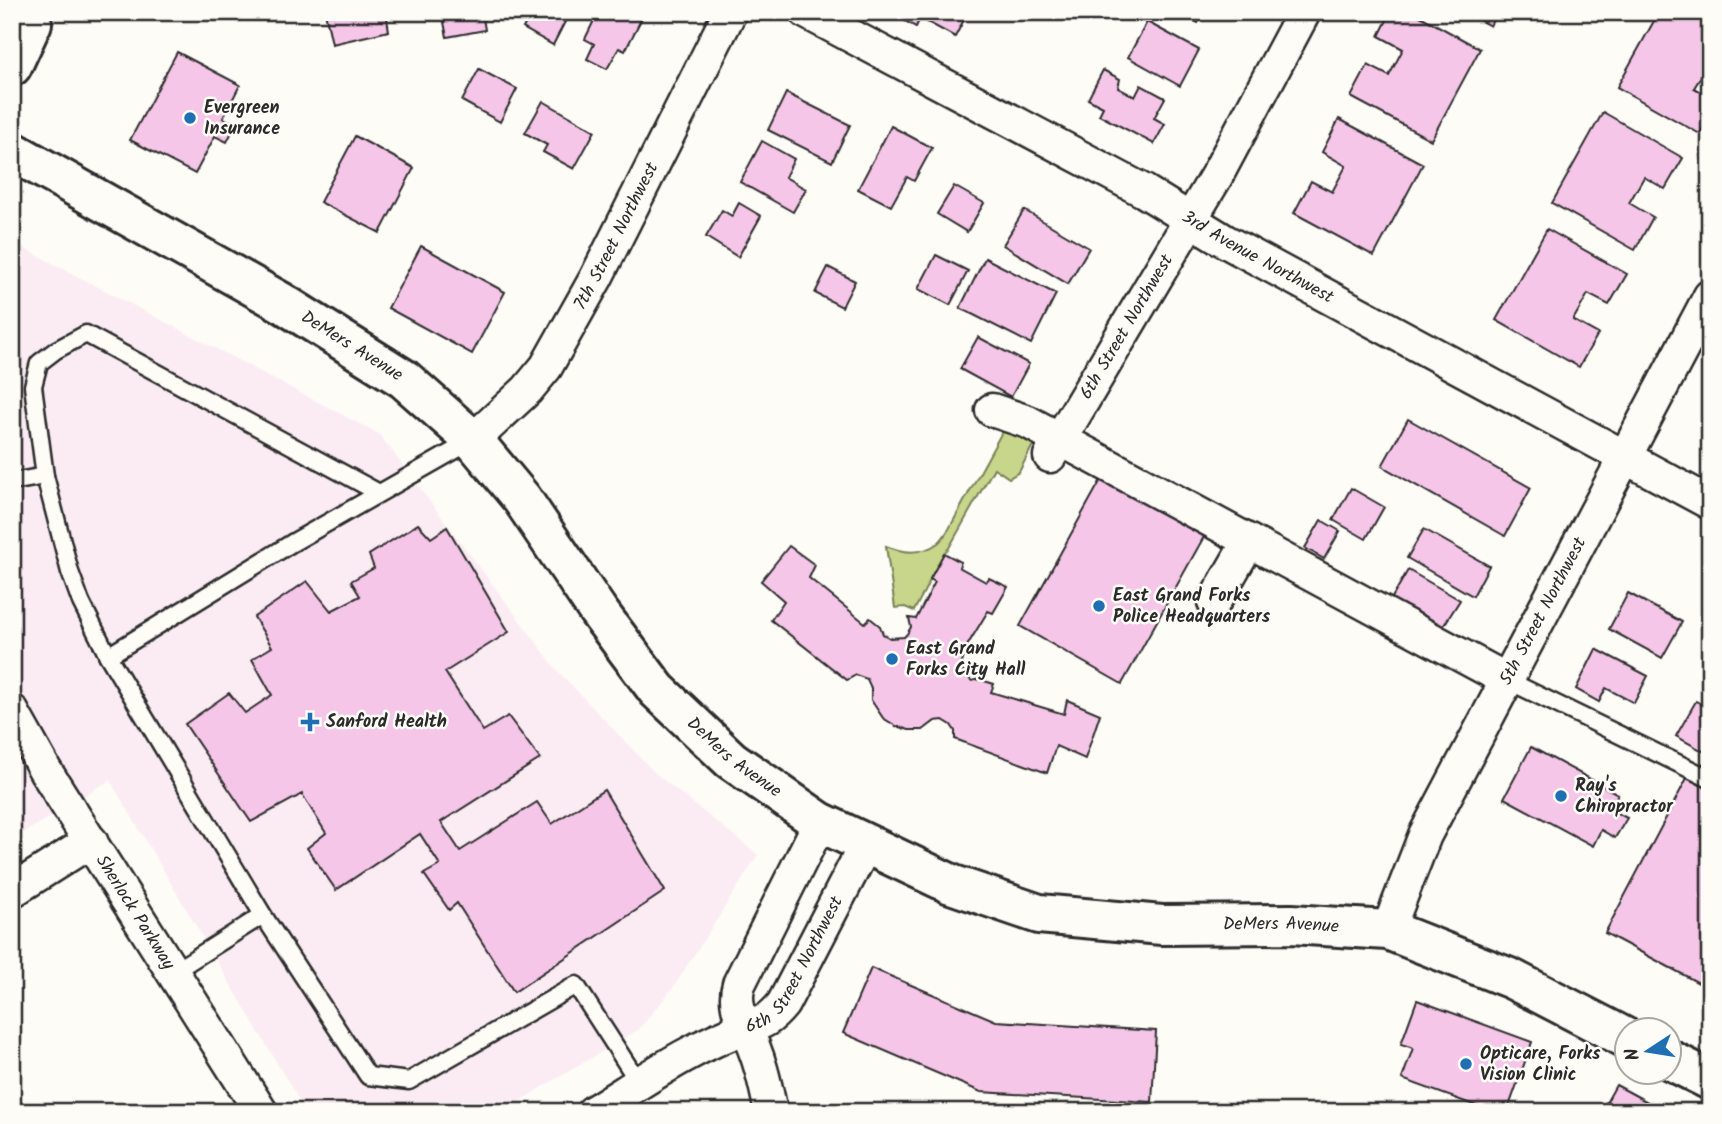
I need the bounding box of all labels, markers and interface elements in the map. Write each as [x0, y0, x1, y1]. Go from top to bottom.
place label: Evergreen Insurance [204, 94, 280, 144]
marker: Evergreen Insurance [182, 110, 198, 126]
street label: 7th Street Northwest [566, 156, 667, 316]
street label: 3rd Avenue Northwest [1176, 203, 1340, 312]
street label: 6th Street Northwest [1072, 248, 1182, 405]
street label: DeMers Avenue [295, 303, 409, 389]
street label: 5th Street Northwest [1492, 531, 1595, 691]
place label: East Grand Forks Police Headquarters [1113, 582, 1271, 632]
marker: East Grand Forks Police Headquarters [1091, 598, 1107, 614]
place label: East Grand Forks City Hall [906, 635, 1026, 685]
marker: East Grand Forks City Hall [884, 651, 900, 667]
place label: Sanford Health [326, 708, 447, 737]
street label: DeMers Avenue [679, 710, 788, 805]
marker: Sanford Health [300, 712, 320, 732]
place label: Ray's Chiropractor [1575, 772, 1674, 822]
marker: Ray's Chiropractor [1553, 788, 1569, 804]
street label: Sherlock Parkway [88, 849, 183, 976]
street label: 6th Street Northwest [742, 890, 852, 1042]
street label: DeMers Avenue [1223, 909, 1340, 941]
north arrow [1614, 1016, 1684, 1086]
place label: Opticare, Forks Vision Clinic [1480, 1040, 1601, 1090]
text: N [1617, 1045, 1649, 1063]
marker: Opticare, Forks Vision Clinic [1458, 1056, 1474, 1072]

